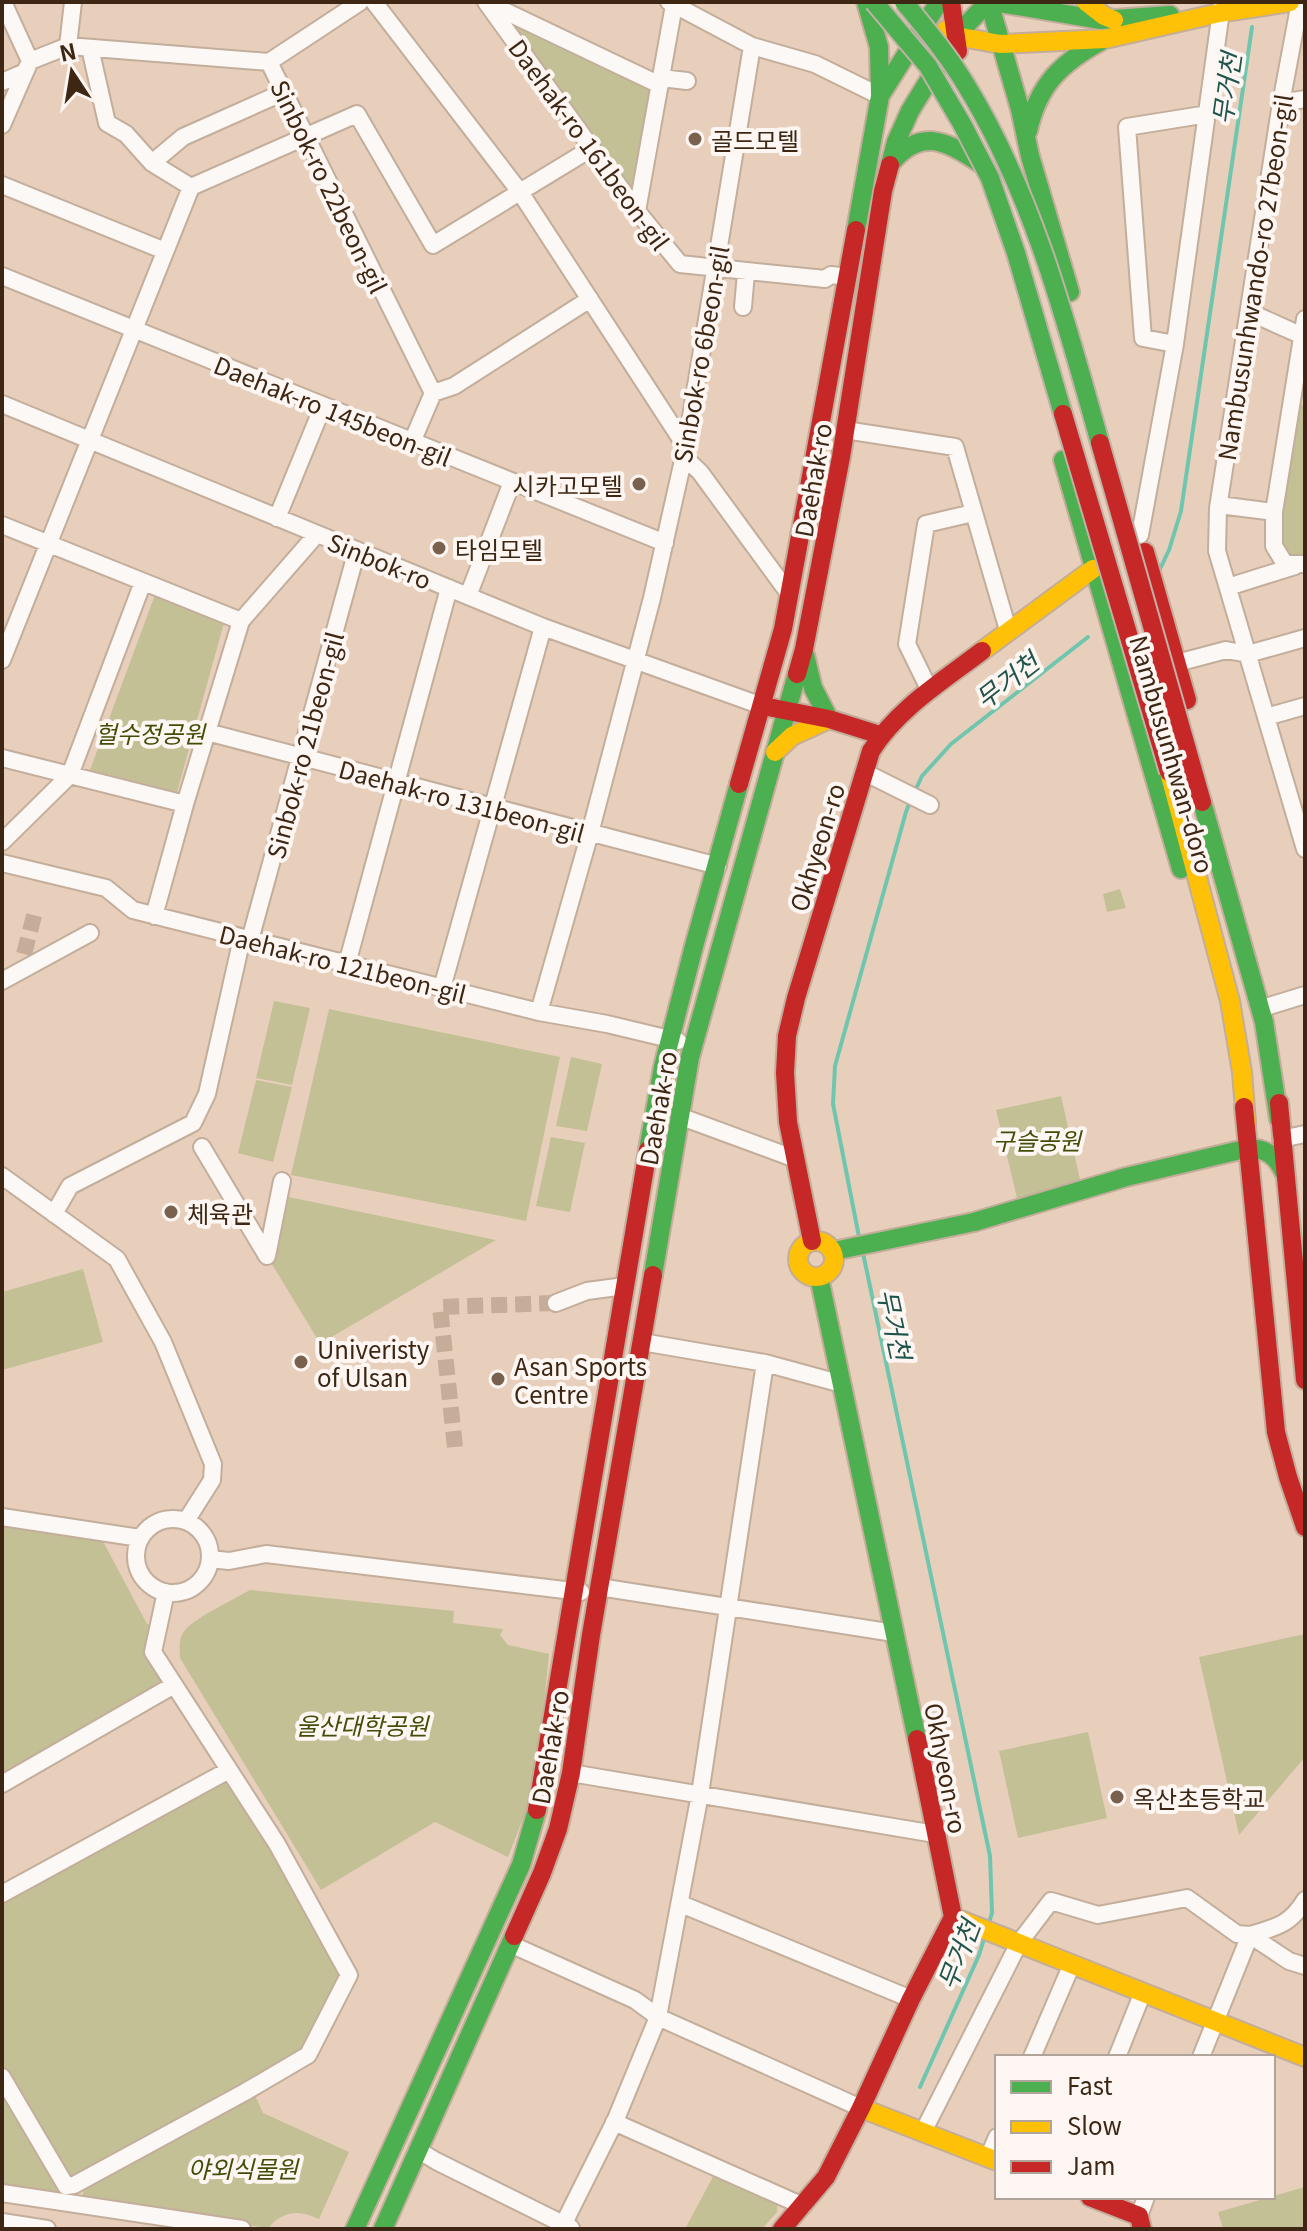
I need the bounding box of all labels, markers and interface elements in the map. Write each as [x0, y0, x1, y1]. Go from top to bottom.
street label: Daehak-ro 161beon-gil [501, 31, 679, 257]
north arrow [32, 32, 112, 112]
text: N [56, 33, 79, 68]
water label: 무거천 [1202, 47, 1249, 126]
street label: Sinbok-ro 22beon-gil [263, 73, 397, 299]
street label: Nambusunhwando-ro 27beon-gil [1208, 91, 1300, 463]
place label: 골드모텔 [711, 122, 799, 157]
marker: 골드모텔 [686, 130, 704, 148]
street label: Sinbok-ro 6beon-gil [664, 243, 736, 465]
street label: Daehak-ro 145beon-gil [209, 346, 457, 474]
street label: Daehak-ro [785, 420, 839, 540]
place label: 시카고모텔 [513, 467, 623, 502]
marker: 시카고모텔 [630, 475, 648, 493]
street label: Sinbok-ro [323, 523, 437, 597]
place label: 타임모텔 [455, 531, 543, 566]
marker: 타임모텔 [430, 539, 448, 557]
street label: Sinbok-ro 21beon-gil [257, 628, 351, 862]
street label: Nambusunhwan-doro [1122, 631, 1224, 877]
water label: 무거천 [966, 640, 1048, 716]
park label: 헐수정공원 [95, 715, 207, 750]
street label: Daehak-ro 131beon-gil [335, 750, 589, 850]
street label: Okhyeon-ro [780, 779, 852, 915]
street label: Daehak-ro 121beon-gil [216, 915, 470, 1011]
street label: Daehak-ro [630, 1048, 684, 1168]
park label: 구슬공원 [993, 1122, 1083, 1157]
place label: 체육관 [187, 1195, 253, 1230]
marker: 체육관 [162, 1203, 180, 1221]
water label: 무거천 [870, 1285, 922, 1366]
place label: Univeristy of Ulsan [317, 1331, 430, 1394]
place label: Asan Sports Centre [514, 1348, 647, 1411]
marker: Univeristy of Ulsan [292, 1353, 310, 1371]
marker: Asan Sports Centre [489, 1370, 507, 1388]
street label: Daehak-ro [522, 1687, 576, 1807]
street label: Okhyeon-ro [917, 1700, 977, 1836]
park label: 울산대학공원 [296, 1707, 430, 1742]
place label: 옥산초등학교 [1133, 1780, 1265, 1815]
marker: 옥산초등학교 [1108, 1788, 1126, 1806]
water label: 무거천 [927, 1911, 988, 1994]
legend [995, 2055, 1275, 2199]
text: Fast [1067, 2067, 1112, 2102]
text: Slow [1067, 2107, 1122, 2142]
text: Jam [1067, 2147, 1116, 2182]
park label: 야외식물원 [188, 2150, 300, 2185]

